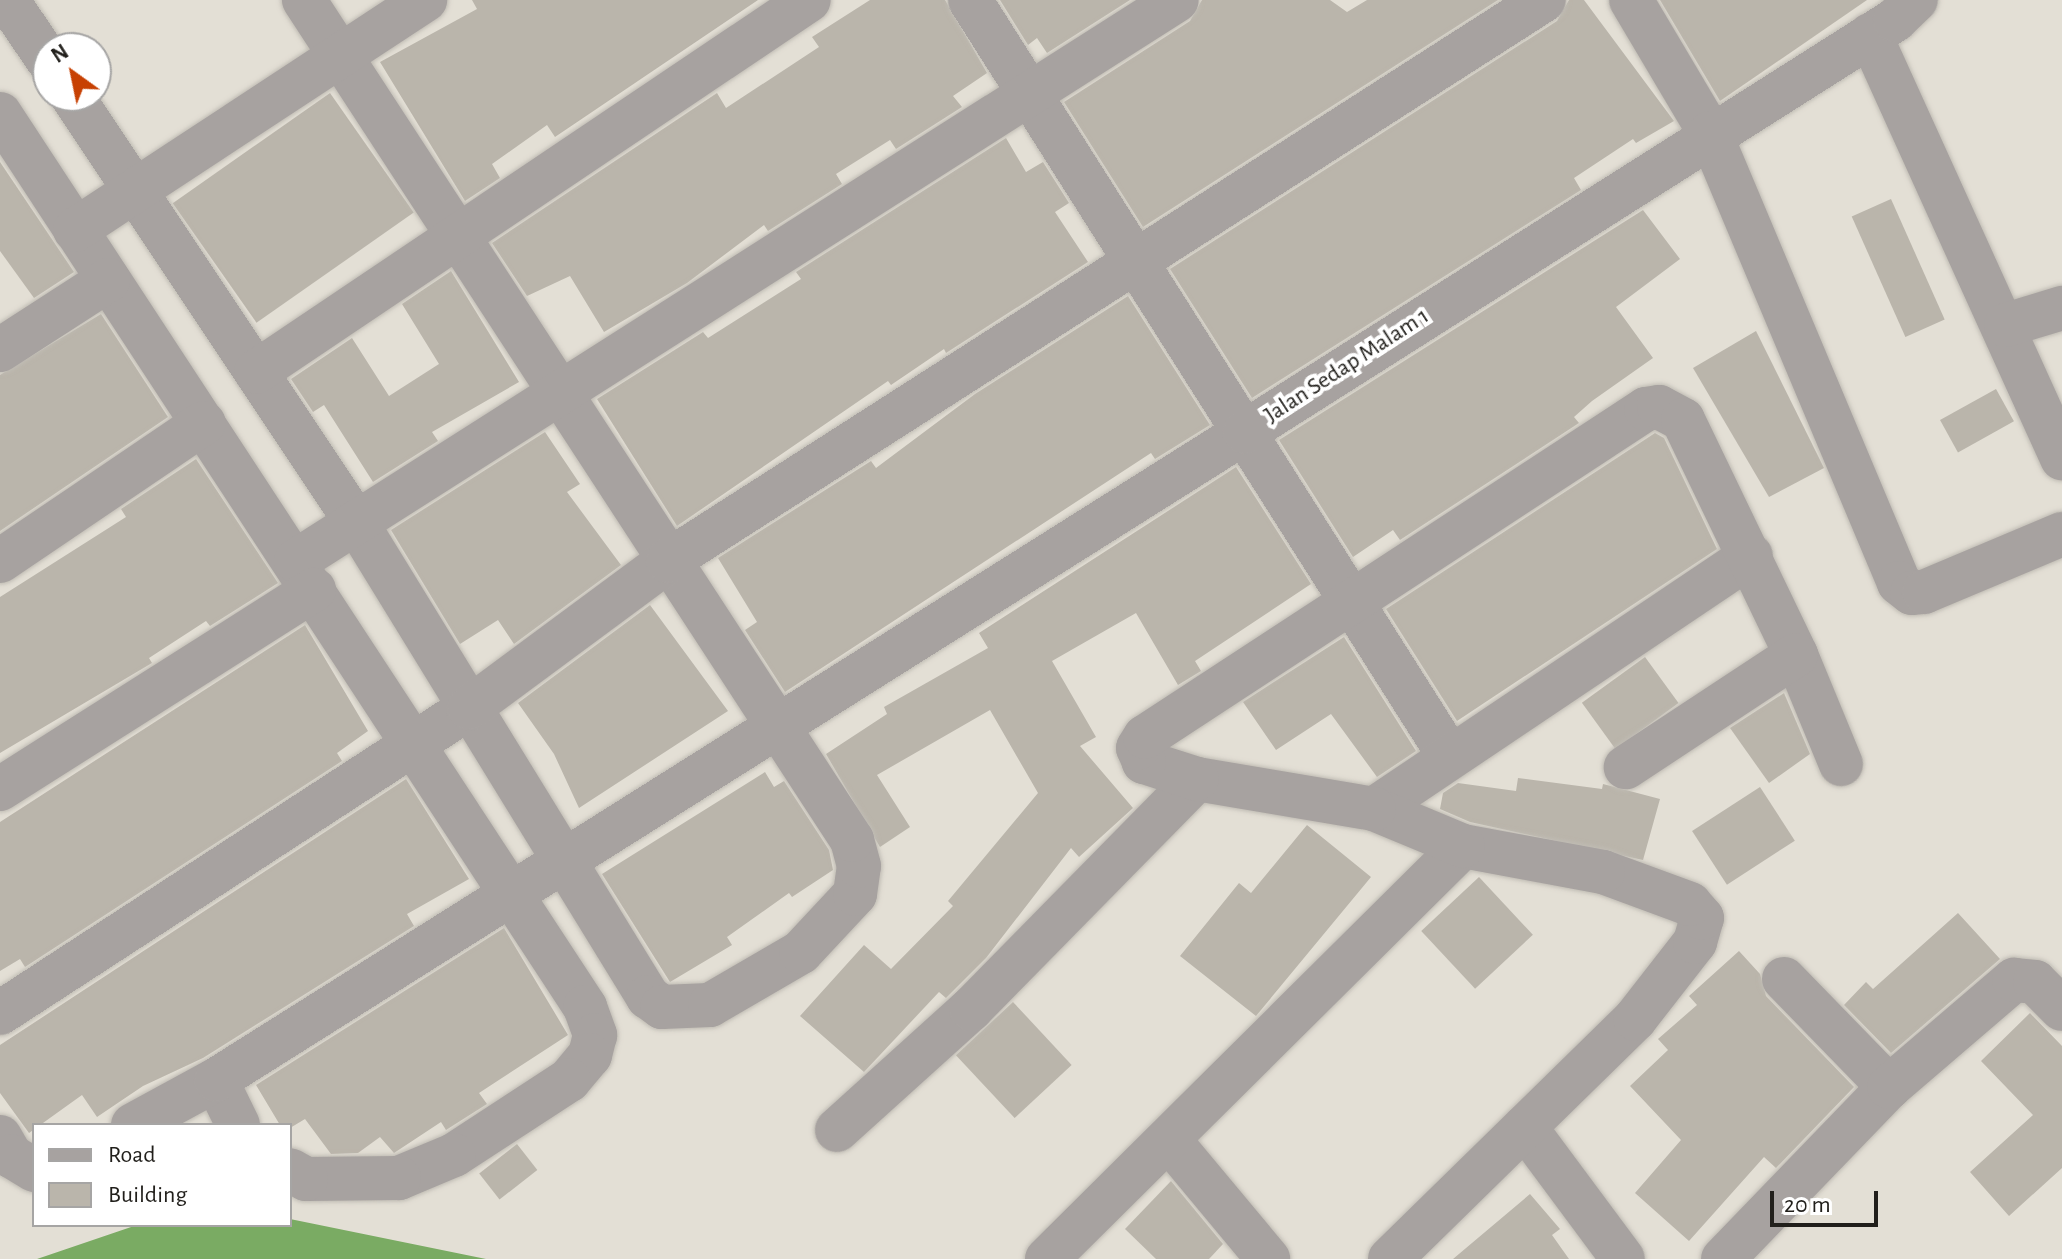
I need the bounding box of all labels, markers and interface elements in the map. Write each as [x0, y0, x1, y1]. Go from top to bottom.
north arrow [32, 32, 112, 112]
text: N [48, 40, 72, 67]
street label: Jalan Sedap Malam 1 [1259, 302, 1435, 430]
legend [32, 1123, 292, 1227]
text: Road [108, 1143, 156, 1167]
scale bar [1774, 1175, 1882, 1225]
text: Building [108, 1183, 187, 1207]
text: 20 m [1784, 1193, 1831, 1217]

